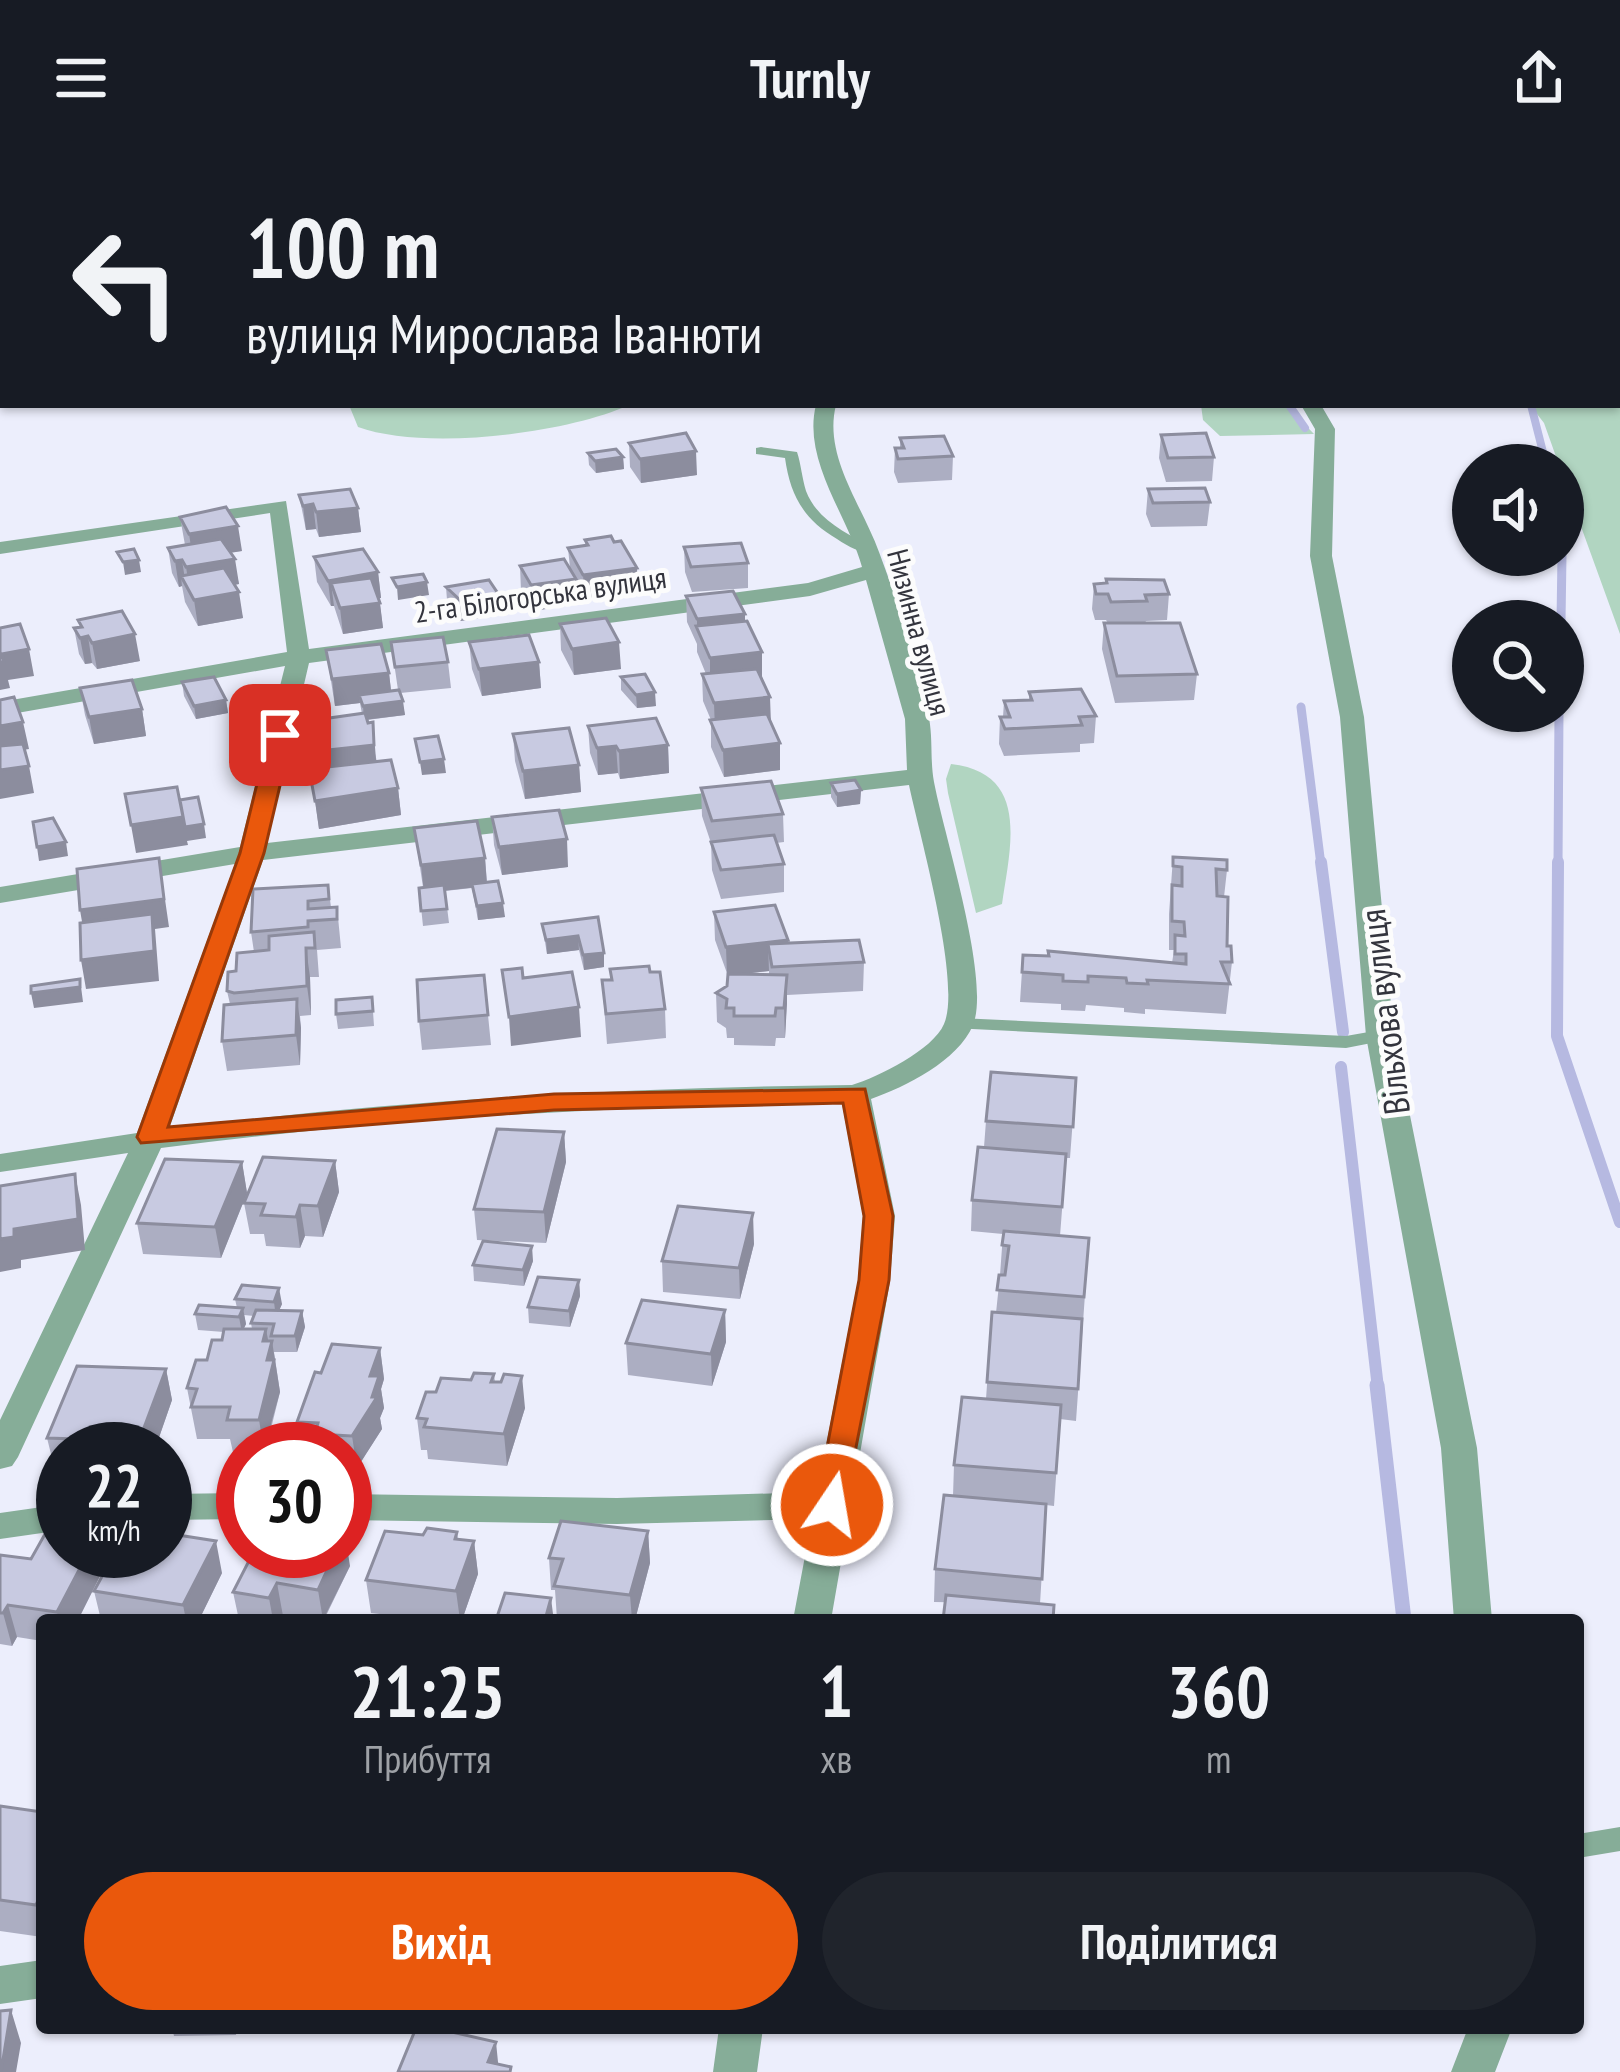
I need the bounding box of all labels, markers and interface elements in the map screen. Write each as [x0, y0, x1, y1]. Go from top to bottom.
text: Turnly [750, 43, 870, 113]
icon: menu [48, 45, 114, 111]
icon: share [1506, 45, 1572, 111]
text: 100 m [246, 192, 439, 301]
icon: left [48, 204, 204, 360]
text: вулиця Мирослава Іванюти [246, 298, 763, 368]
map controls [1452, 444, 1584, 732]
button: sound [1452, 444, 1584, 576]
street label: Низинна вулиця [879, 545, 961, 719]
street label: 2-га Білогорська вулиця [411, 557, 669, 631]
button: search [1452, 600, 1584, 732]
pin [229, 684, 331, 786]
icon: arrive [247, 702, 313, 768]
street label: Вільхова вулиця [1348, 907, 1420, 1117]
speed limit sign: 30 [216, 1422, 372, 1578]
position arrow [769, 1442, 895, 1568]
text: 22 [85, 1446, 143, 1524]
text: km/h [87, 1510, 141, 1549]
text: 21:25 [350, 1644, 505, 1737]
text: 1 [819, 1644, 853, 1737]
text: 360 [1167, 1644, 1270, 1737]
text: Прибуття [364, 1733, 491, 1784]
text: хв [820, 1733, 852, 1784]
text: m [1206, 1733, 1231, 1784]
button: Вихід [84, 1872, 798, 2010]
button: Поділитися [822, 1872, 1536, 2010]

